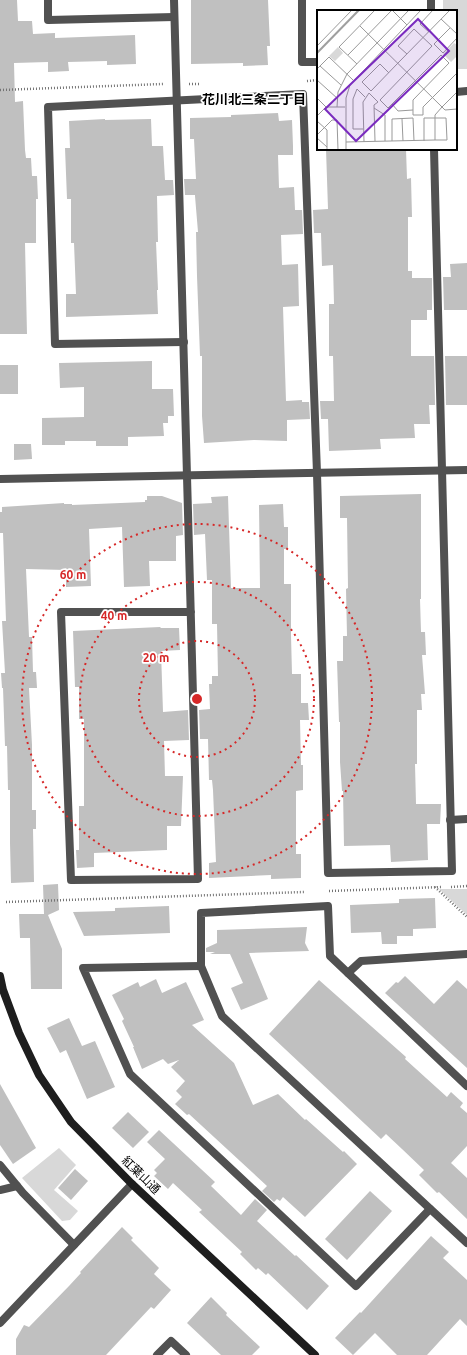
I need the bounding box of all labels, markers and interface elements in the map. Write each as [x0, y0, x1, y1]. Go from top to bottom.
inset map [317, 10, 457, 150]
district label: 花川北三条二丁目 [202, 92, 306, 106]
text: 60 m [60, 568, 86, 581]
text: 40 m [101, 609, 127, 622]
text: 20 m [143, 651, 169, 664]
centre of rings [190, 692, 204, 706]
street label: 紅葉山通 [120, 1153, 163, 1196]

